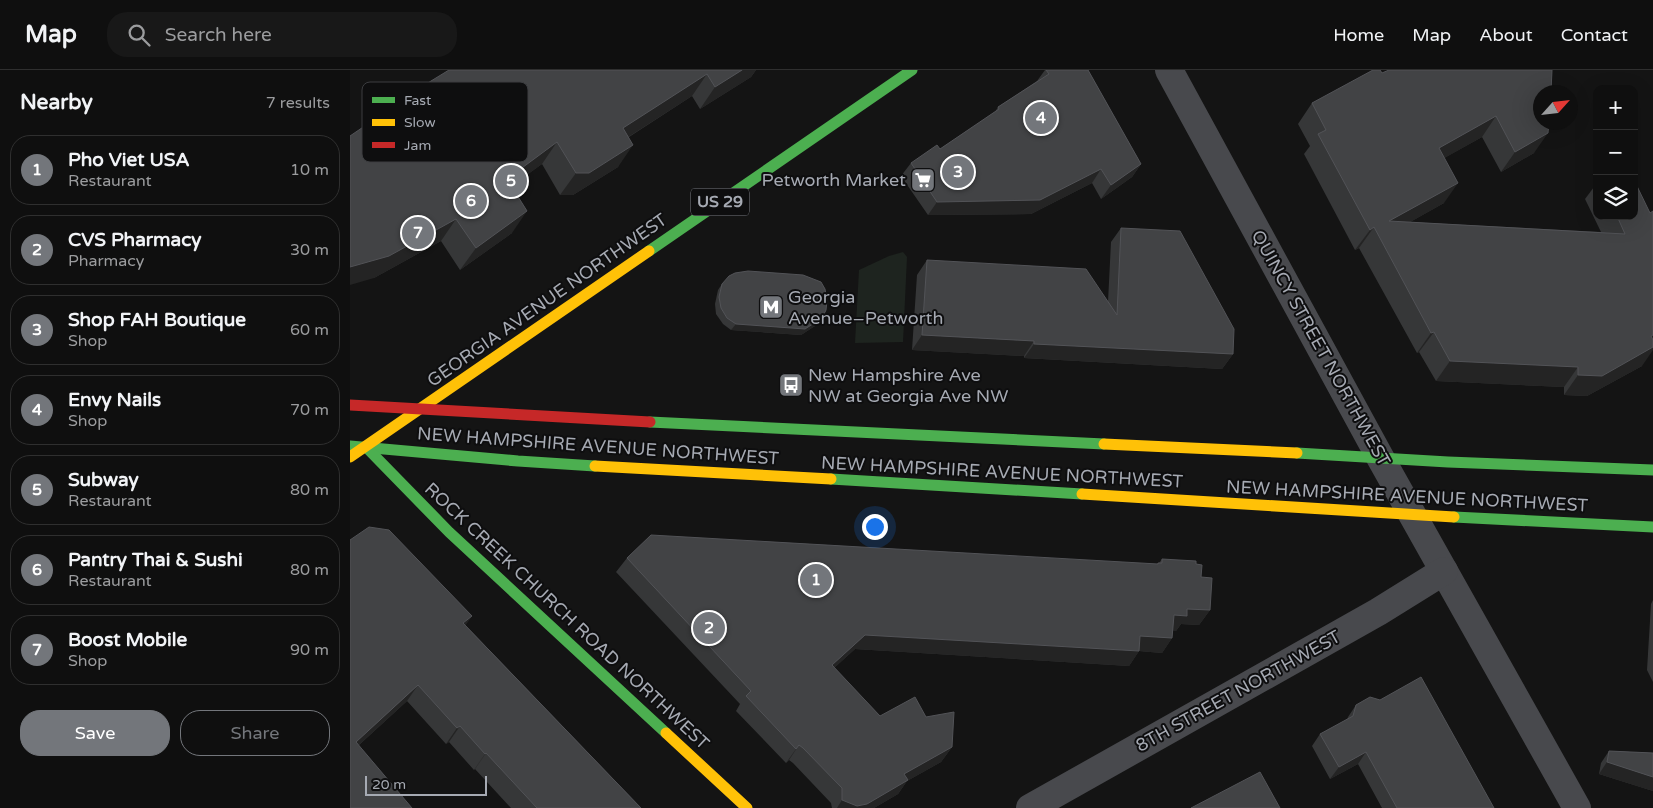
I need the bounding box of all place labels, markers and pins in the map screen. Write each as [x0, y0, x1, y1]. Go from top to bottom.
pin: 4 [1025, 99, 1057, 137]
pin: 3 [942, 153, 974, 191]
pin: 5 [495, 162, 527, 200]
supermarket icon: Petworth Market [910, 167, 936, 193]
place label: Petworth Market [762, 169, 906, 191]
pin: 6 [455, 182, 487, 220]
pin: 7 [402, 214, 434, 252]
place label: Georgia Avenue–Petworth [788, 286, 943, 329]
metro station icon: Georgia Avenue–Petworth [758, 294, 784, 320]
place label: New Hampshire Ave NW at Georgia Ave NW [808, 364, 1009, 407]
bus stop icon: New Hampshire Ave NW at Georgia Ave NW [778, 372, 804, 398]
pin: 1 [800, 561, 832, 599]
pin: 2 [693, 609, 725, 647]

